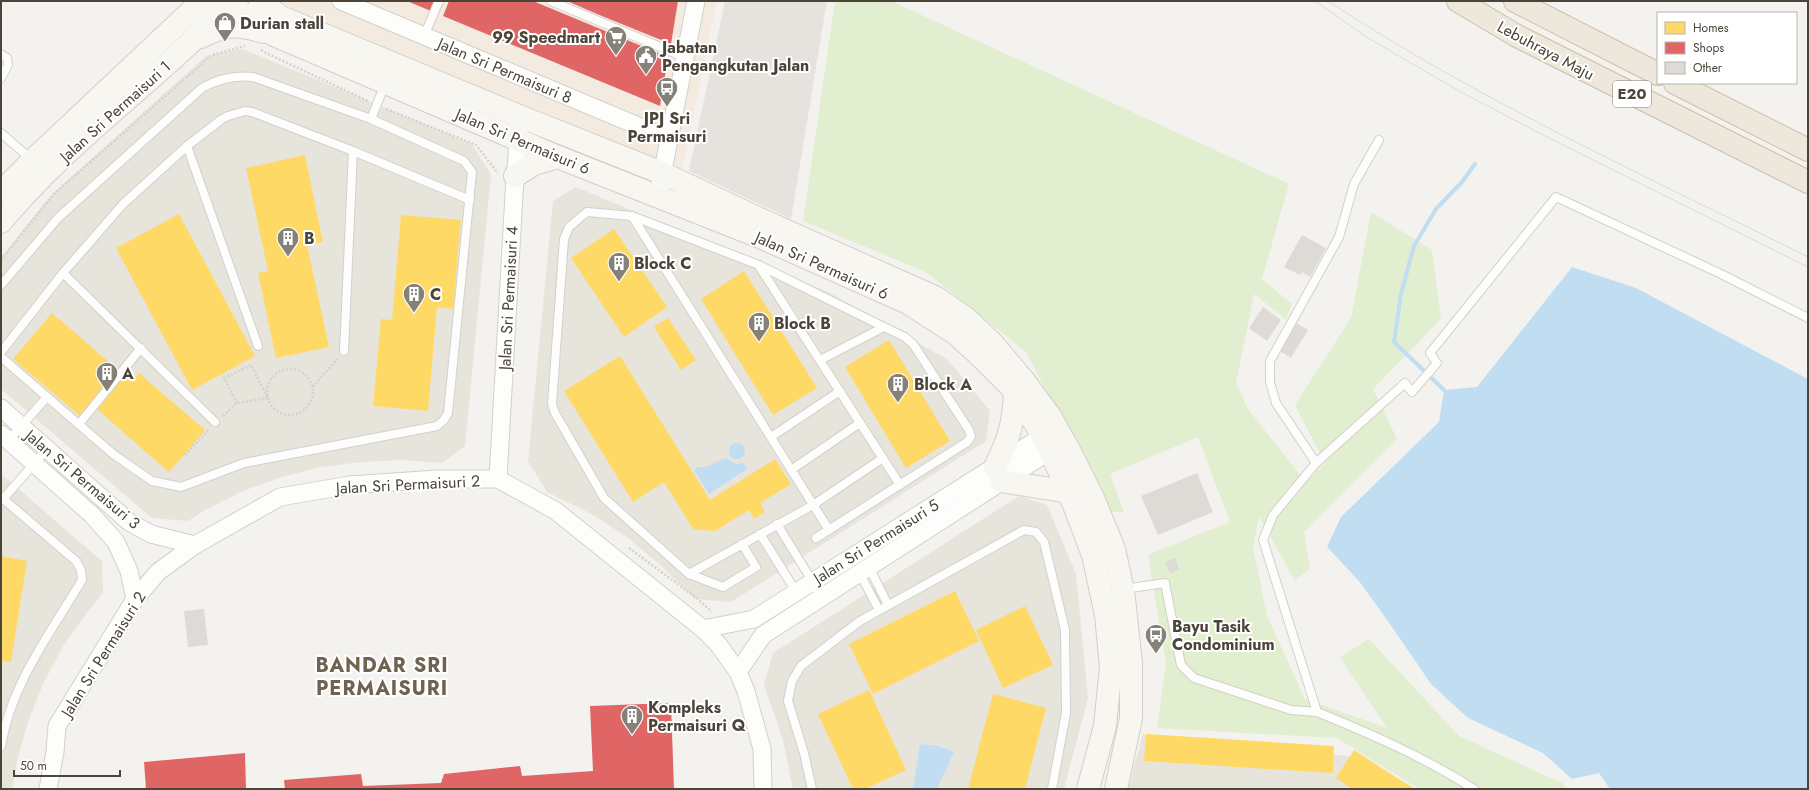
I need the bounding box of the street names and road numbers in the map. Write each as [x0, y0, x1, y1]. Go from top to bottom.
street label: Lebuhraya Maju [1493, 15, 1598, 86]
street label: Jalan Sri Permaisuri 8 [432, 31, 575, 109]
street label: Jalan Sri Permaisuri 1 [53, 55, 176, 169]
road number: E20 [1613, 81, 1651, 107]
street label: Jalan Sri Permaisuri 6 [450, 102, 594, 180]
street label: Jalan Sri Permaisuri 4 [493, 225, 524, 373]
street label: Jalan Sri Permaisuri 6 [749, 225, 892, 305]
street label: Jalan Sri Permaisuri 3 [19, 423, 145, 535]
street label: Jalan Sri Permaisuri 2 [333, 469, 481, 500]
street label: Jalan Sri Permaisuri 5 [807, 494, 943, 590]
street label: Jalan Sri Permaisuri 2 [54, 587, 151, 723]

